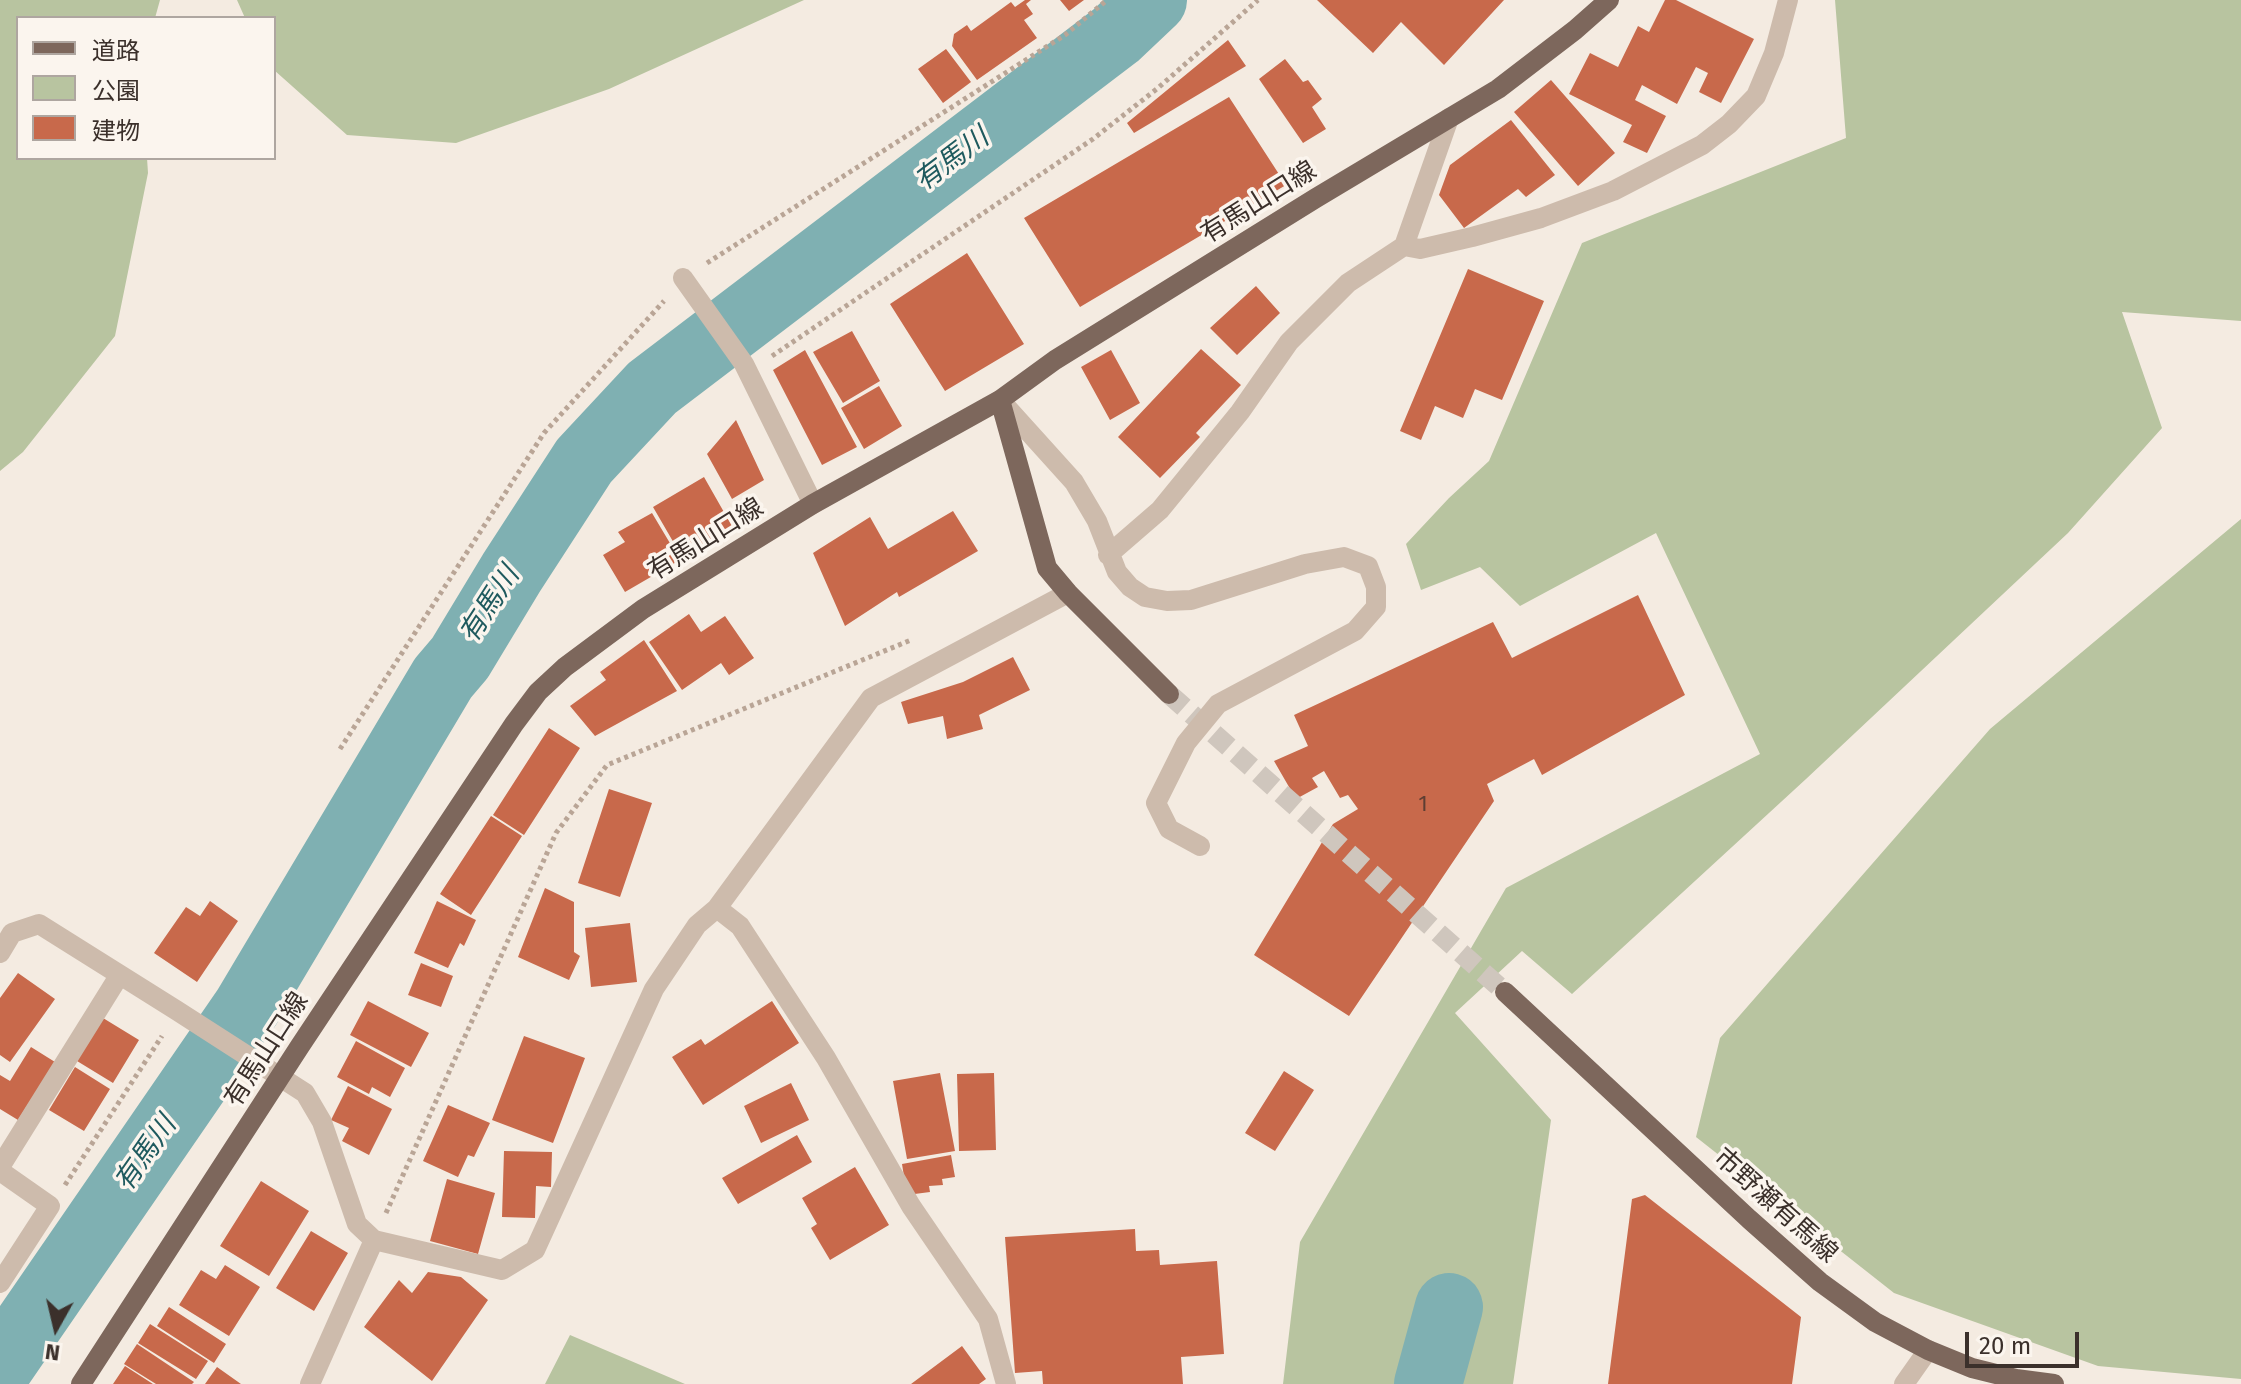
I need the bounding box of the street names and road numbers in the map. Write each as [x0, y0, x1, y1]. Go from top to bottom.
street label: 有馬山口線 [1196, 155, 1322, 251]
street label: 有馬山口線 [643, 492, 769, 588]
street label: 有馬山口線 [219, 987, 315, 1113]
street label: 市野瀬有馬線 [1707, 1142, 1843, 1270]

